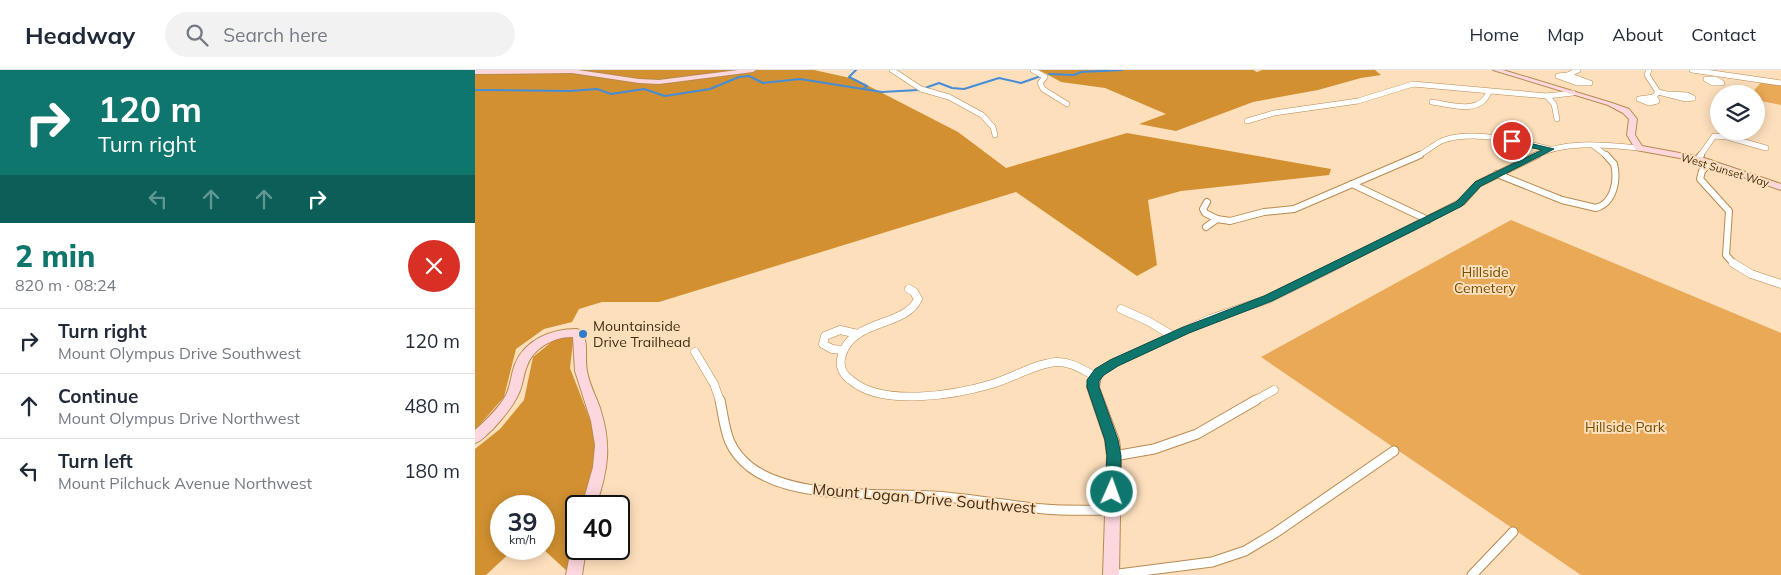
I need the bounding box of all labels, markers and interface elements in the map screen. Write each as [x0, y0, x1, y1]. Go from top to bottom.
search box [165, 12, 515, 57]
text: Headway [25, 20, 135, 50]
icon: search [183, 21, 211, 49]
text: Search here [223, 23, 328, 47]
text: Home [1469, 23, 1519, 46]
text: Map [1547, 23, 1584, 46]
text: About [1612, 23, 1663, 46]
text: Contact [1691, 23, 1756, 46]
map controls [1710, 85, 1765, 140]
button: layers [1710, 85, 1765, 140]
text: 120 m [98, 87, 202, 131]
icon: right [15, 90, 80, 155]
pin [1491, 120, 1533, 162]
icon: arrive [1498, 127, 1526, 155]
text: Turn right [98, 130, 196, 158]
street label: West Sunset Way [1679, 150, 1771, 190]
icon: left [144, 185, 172, 213]
icon: ahead [197, 185, 225, 213]
icon: ahead [250, 185, 278, 213]
icon: right [303, 185, 331, 213]
text: 2 min [15, 237, 95, 275]
button: close [408, 240, 460, 292]
park label: Hillside Cemetery [1454, 263, 1517, 297]
text: 820 m · 08:24 [15, 275, 116, 295]
place label: Mountainside Drive Trailhead [593, 317, 691, 351]
text: Turn right [58, 319, 147, 343]
icon: right [15, 327, 43, 355]
marker: Mountainside Drive Trailhead [577, 328, 589, 340]
text: 120 m [404, 329, 460, 353]
text: Mount Olympus Drive Southwest [58, 343, 301, 363]
text: Continue [58, 384, 138, 408]
icon: ahead [15, 392, 43, 420]
text: 480 m [404, 394, 460, 418]
text: Mount Olympus Drive Northwest [58, 408, 300, 428]
park label: Hillside Park [1585, 418, 1666, 436]
text: Turn left [58, 449, 133, 473]
icon: left [15, 457, 43, 485]
text: 180 m [404, 459, 460, 483]
position arrow [1085, 465, 1137, 517]
text: Mount Pilchuck Avenue Northwest [58, 473, 312, 493]
street label: Mount Logan Drive Southwest [812, 478, 1037, 518]
speed limit sign: 40 [565, 495, 630, 560]
text: 39 [507, 506, 538, 537]
text: km/h [509, 532, 536, 547]

